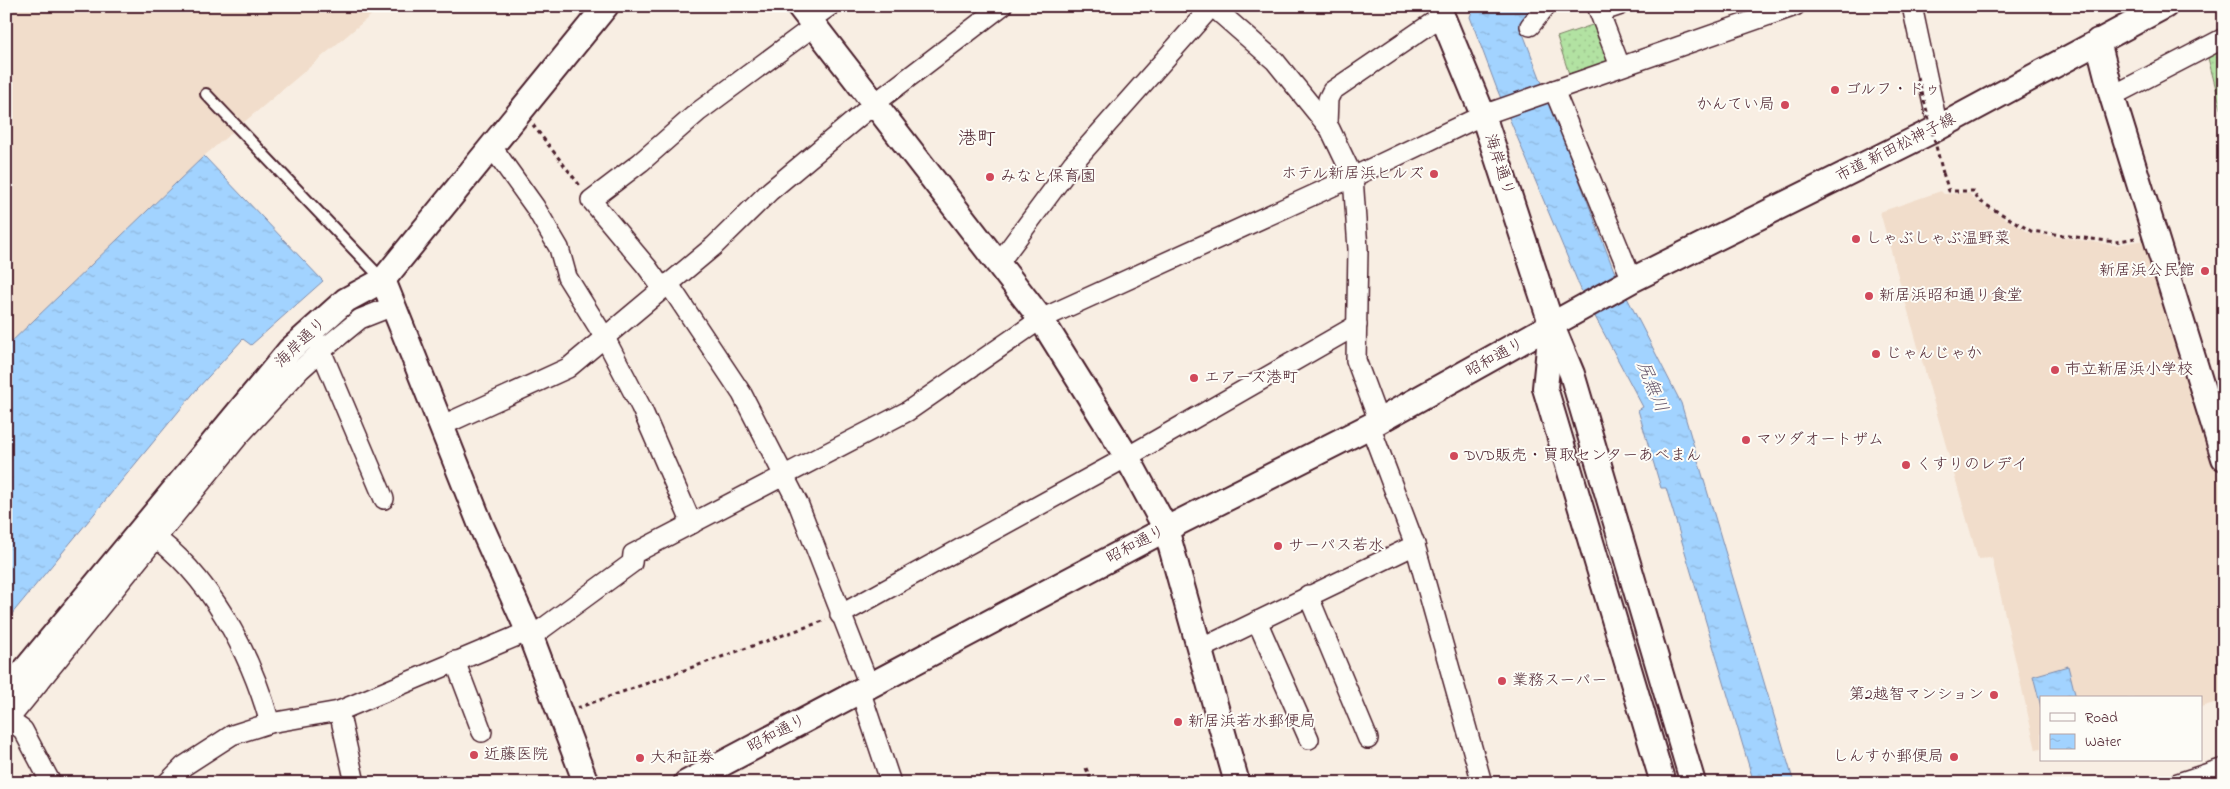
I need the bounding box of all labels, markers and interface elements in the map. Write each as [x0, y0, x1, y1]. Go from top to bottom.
place label: ゴルフ・ドゥ [1845, 78, 1940, 102]
marker: ゴルフ・ドゥ [1829, 84, 1841, 96]
place label: かんてい局 [1696, 93, 1775, 117]
marker: かんてい局 [1779, 99, 1791, 111]
street label: 市道 新田松神子線 [1832, 107, 1960, 189]
district label: 港町 [958, 126, 996, 153]
street label: 海岸通り [1478, 131, 1520, 199]
place label: ホテル新居浜ヒルズ [1281, 162, 1424, 186]
place label: みなと保育園 [1000, 165, 1096, 189]
marker: ホテル新居浜ヒルズ [1428, 168, 1440, 180]
marker: みなと保育園 [984, 171, 996, 183]
place label: しゃぶしゃぶ温野菜 [1866, 227, 2010, 251]
marker: しゃぶしゃぶ温野菜 [1850, 233, 1862, 245]
place label: 新居浜公民館 [2099, 259, 2195, 283]
marker: 新居浜公民館 [2199, 265, 2211, 277]
place label: 新居浜昭和通り食堂 [1879, 284, 2023, 308]
marker: 新居浜昭和通り食堂 [1863, 290, 1875, 302]
street label: 海岸通り [270, 312, 332, 374]
street label: 昭和通り [1461, 332, 1529, 384]
place label: じゃんじゃか [1886, 342, 1982, 366]
marker: じゃんじゃか [1870, 348, 1882, 360]
water label: 尻無川 [1629, 357, 1673, 417]
place label: 市立新居浜小学校 [2065, 358, 2193, 382]
marker: 市立新居浜小学校 [2049, 364, 2061, 376]
place label: エアーズ港町 [1204, 366, 1298, 390]
marker: エアーズ港町 [1188, 372, 1200, 384]
place label: マツダオートザム [1756, 428, 1884, 452]
marker: マツダオートザム [1740, 434, 1752, 446]
place label: DVD販売・買取センターあべまん [1463, 444, 1702, 468]
marker: DVD販売・買取センターあべまん [1448, 450, 1460, 462]
place label: くすりのレデイ [1916, 453, 2027, 477]
marker: くすりのレデイ [1900, 459, 1912, 471]
street label: 昭和通り [1102, 519, 1170, 571]
place label: サーパス若水 [1288, 534, 1384, 558]
marker: サーパス若水 [1272, 540, 1284, 552]
place label: 業務スーパー [1512, 669, 1607, 693]
marker: 業務スーパー [1496, 675, 1508, 687]
place label: 第2越智マンション [1849, 683, 1984, 707]
marker: 第2越智マンション [1988, 689, 2000, 701]
legend [2040, 696, 2202, 762]
text: Road [2085, 707, 2118, 729]
street label: 昭和通り [743, 708, 811, 760]
place label: 新居浜若水郵便局 [1188, 710, 1316, 734]
marker: 新居浜若水郵便局 [1172, 716, 1184, 728]
text: Water [2085, 731, 2121, 753]
place label: 近藤医院 [484, 743, 548, 767]
place label: しんすか郵便局 [1833, 745, 1944, 769]
place label: 大和証券 [650, 746, 714, 770]
marker: 近藤医院 [468, 749, 480, 761]
marker: しんすか郵便局 [1948, 751, 1960, 763]
marker: 大和証券 [634, 752, 646, 764]

